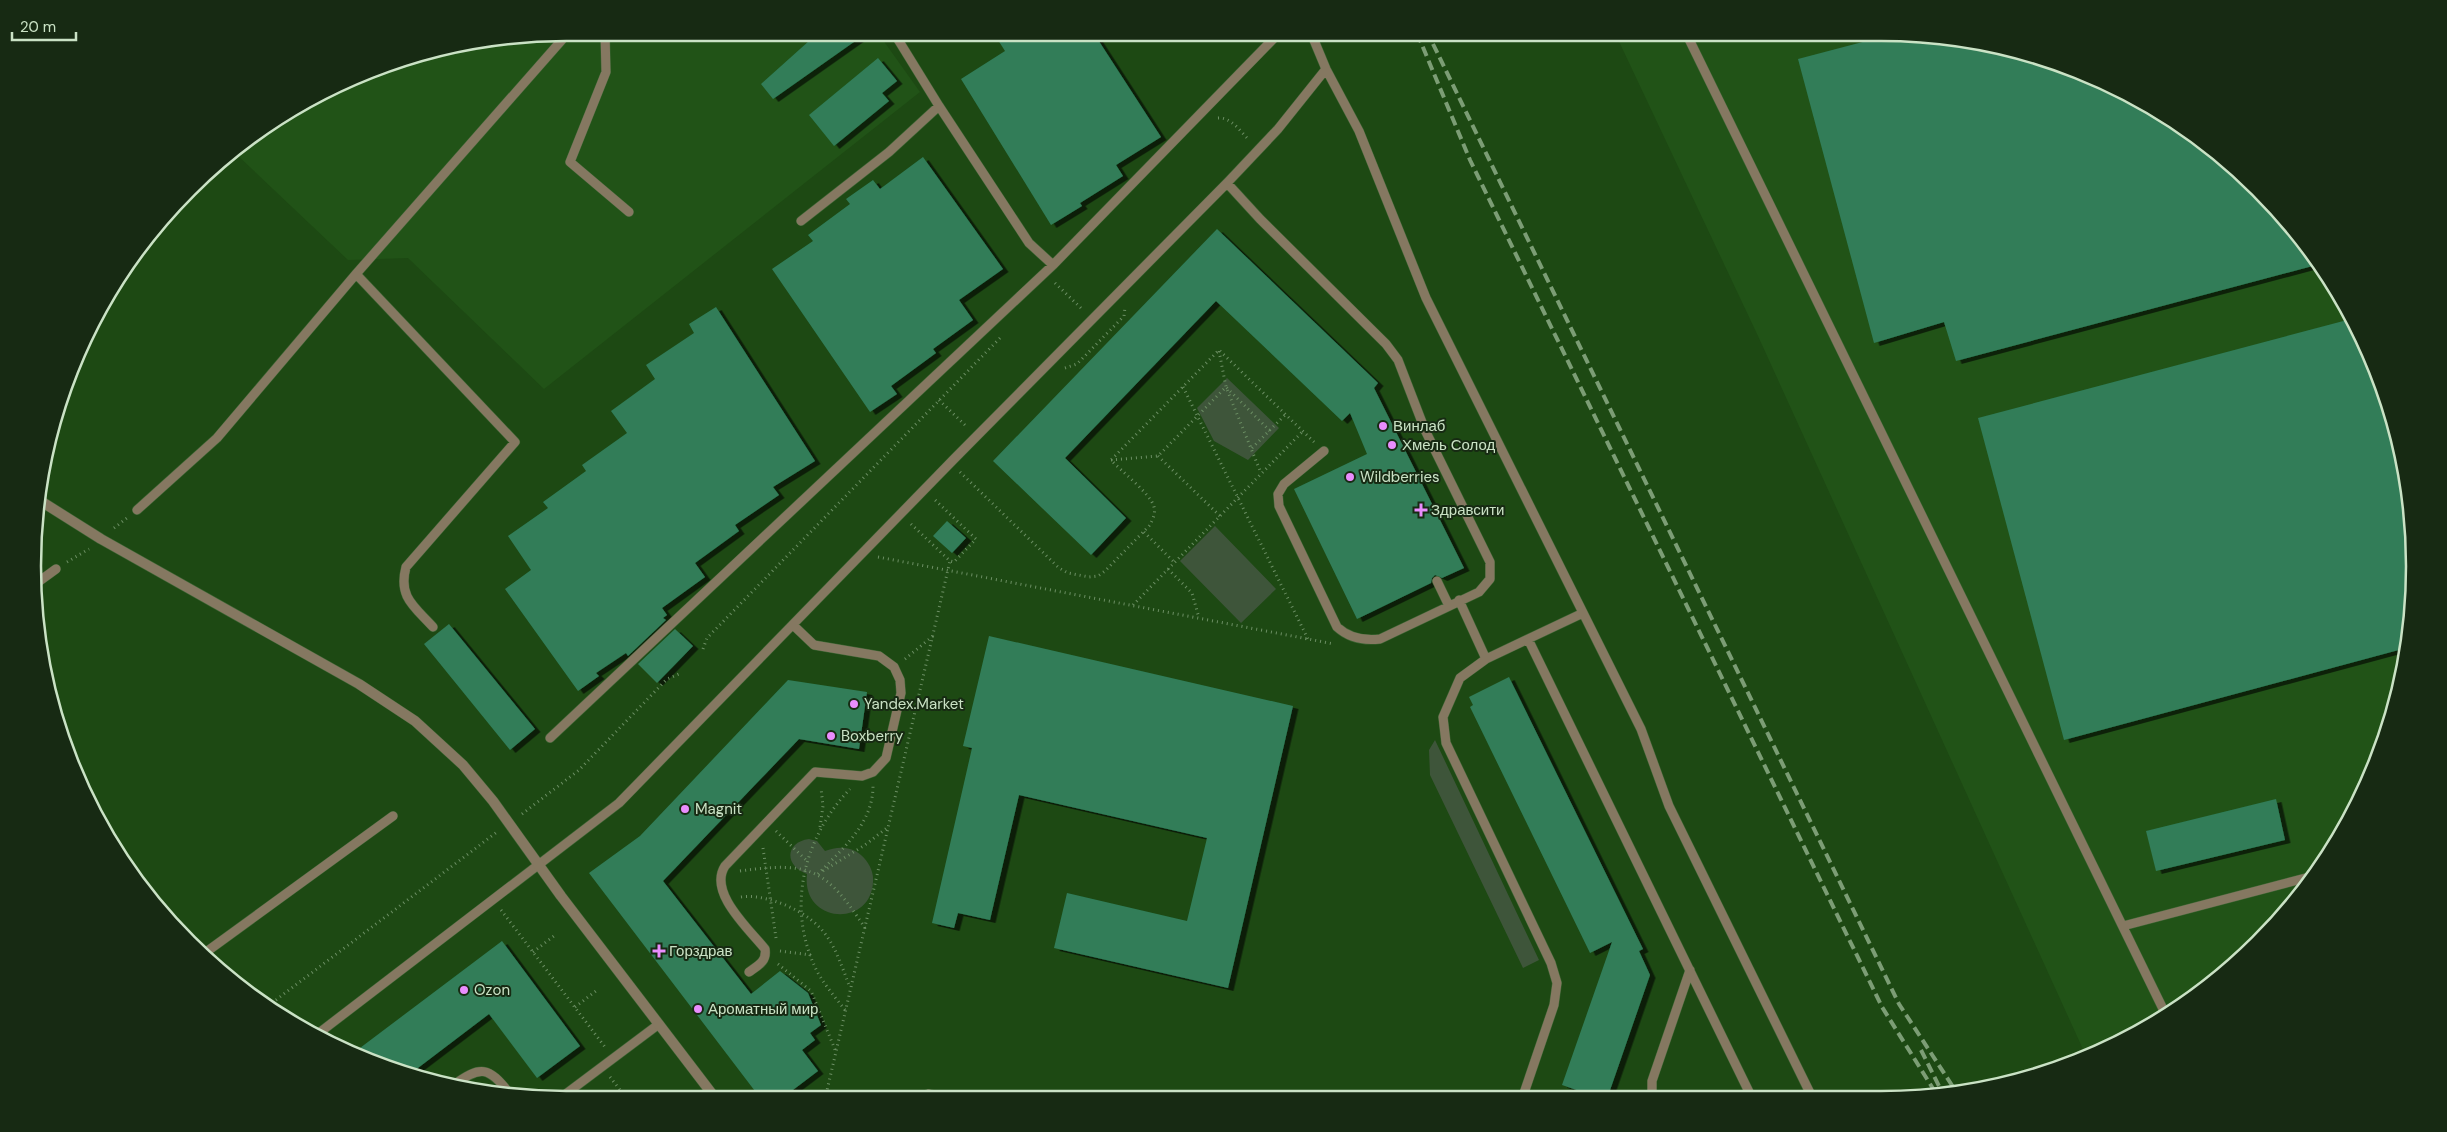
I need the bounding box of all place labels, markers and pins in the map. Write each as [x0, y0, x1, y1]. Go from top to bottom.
place label: Винлаб [1393, 416, 1445, 436]
marker: Винлаб [1377, 420, 1389, 432]
place label: Хмель Солод [1402, 435, 1495, 455]
marker: Хмель Солод [1386, 439, 1398, 451]
place label: Wildberries [1360, 467, 1440, 487]
marker: Wildberries [1344, 471, 1356, 483]
place label: Здравсити [1431, 500, 1504, 520]
marker: Здравсити [1415, 504, 1427, 516]
place label: Yandex.Market [864, 694, 964, 714]
marker: Yandex.Market [848, 698, 860, 710]
place label: Boxberry [841, 726, 904, 746]
marker: Boxberry [825, 730, 837, 742]
place label: Magnit [695, 799, 742, 819]
marker: Magnit [679, 803, 691, 815]
place label: Горздрав [669, 941, 733, 961]
marker: Горздрав [653, 945, 665, 957]
place label: Ozon [474, 980, 510, 1000]
marker: Ozon [458, 984, 470, 996]
place label: Ароматный мир [708, 999, 818, 1019]
marker: Ароматный мир [692, 1003, 704, 1015]

